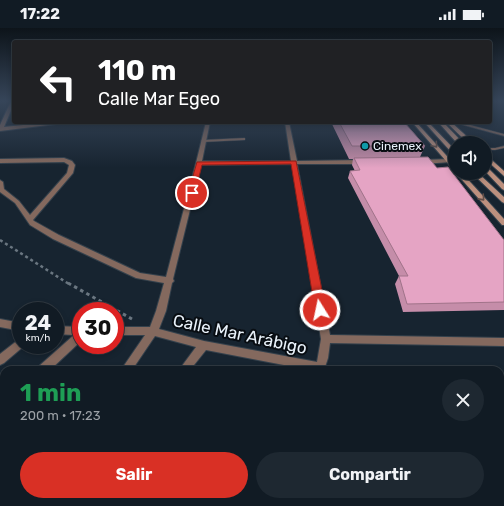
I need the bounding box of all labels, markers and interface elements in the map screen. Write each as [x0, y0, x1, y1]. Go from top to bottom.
text: 17:22 [20, 5, 60, 23]
text: 110 m [98, 54, 176, 87]
icon: left [32, 56, 84, 108]
text: Calle Mar Egeo [98, 88, 220, 110]
map controls [448, 136, 492, 180]
button: sound [448, 136, 492, 180]
place label: Cinemex [373, 139, 422, 153]
one-way arrow [430, 140, 437, 148]
marker: Cinemex [360, 141, 370, 151]
pin [175, 176, 209, 210]
icon: arrive [181, 182, 203, 204]
one-way arrow [477, 193, 484, 201]
position arrow [299, 289, 341, 331]
speed limit sign: 30 [72, 302, 124, 354]
street label: Calle Mar Arábigo [171, 310, 309, 358]
text: 24 [25, 311, 51, 335]
text: km/h [26, 332, 50, 344]
text: 1 min [20, 379, 81, 407]
button: close [442, 379, 484, 421]
text: 200 m · 17:23 [20, 408, 101, 423]
button: Salir [20, 452, 248, 498]
button: Compartir [256, 452, 484, 498]

